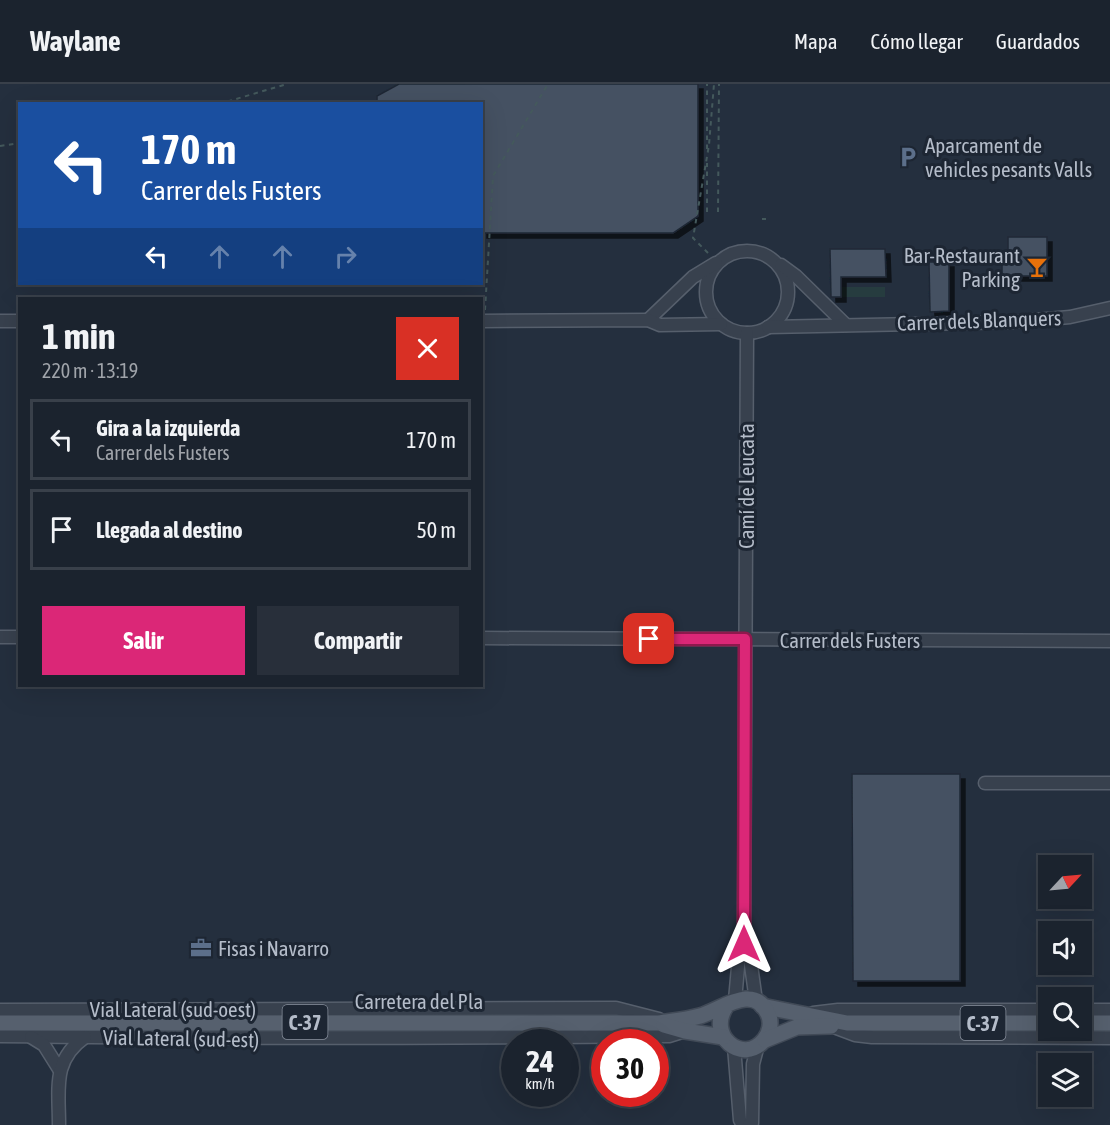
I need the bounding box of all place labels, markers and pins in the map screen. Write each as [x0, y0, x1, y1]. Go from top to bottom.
place label: Aparcament de vehicles pesants Valls [925, 133, 1092, 181]
parking icon: Aparcament de vehicles pesants Valls [896, 145, 920, 169]
place label: Bar-Restaurant Parking [904, 243, 1020, 291]
bar icon: Bar-Restaurant Parking [1025, 255, 1049, 279]
pin [623, 613, 674, 664]
office icon: Fisas i Navarro [189, 936, 213, 960]
place label: Fisas i Navarro [218, 936, 329, 960]

